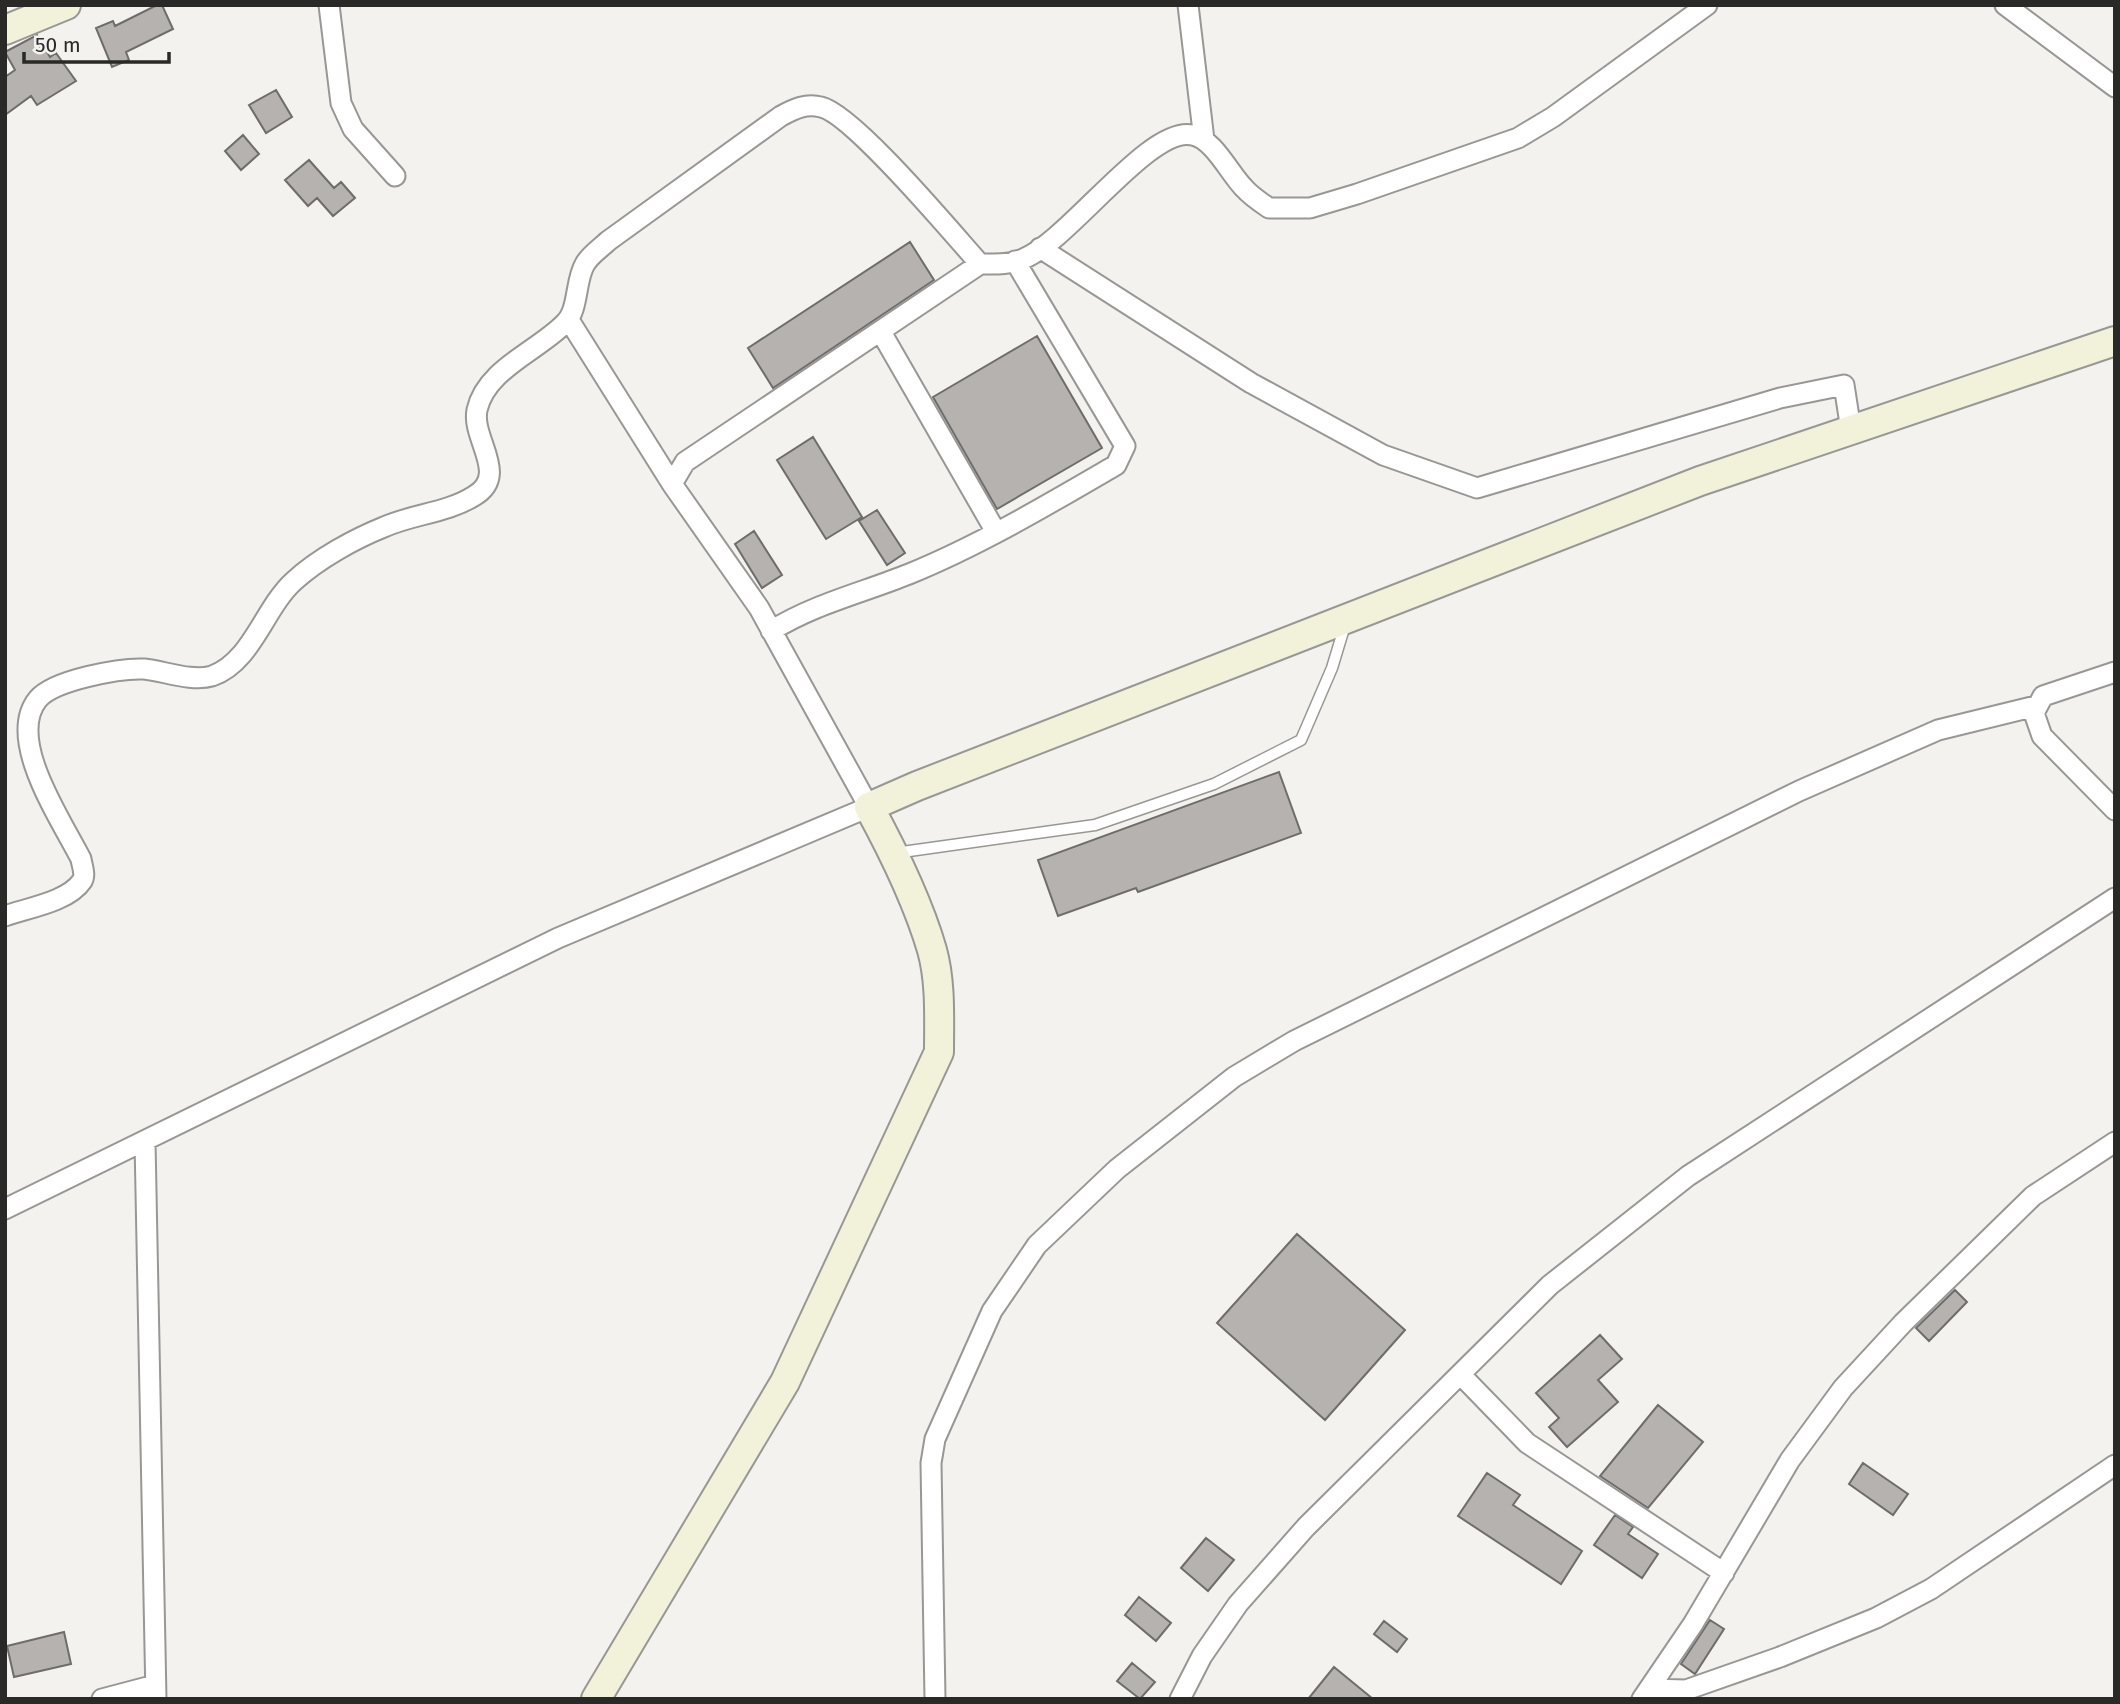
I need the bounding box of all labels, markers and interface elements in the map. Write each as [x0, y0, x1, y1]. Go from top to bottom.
scale bar [24, 21, 170, 65]
text: 50 m [35, 32, 81, 58]

